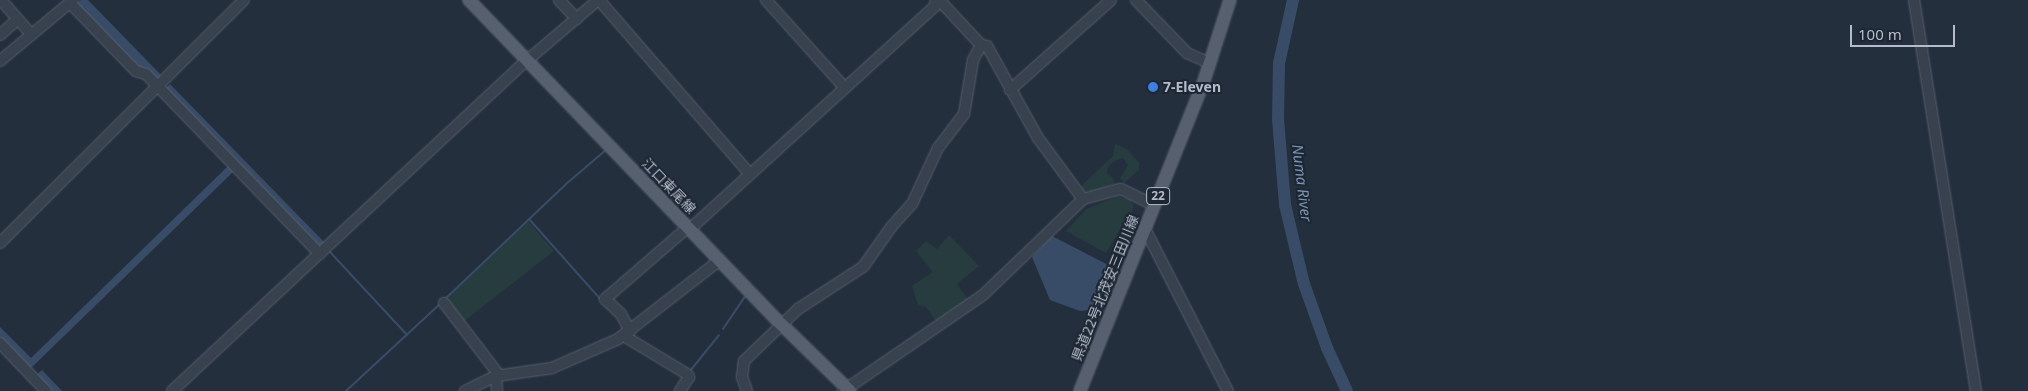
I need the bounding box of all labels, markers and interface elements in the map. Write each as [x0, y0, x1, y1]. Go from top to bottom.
scale bar [1853, 15, 1958, 47]
text: 100 m [1858, 24, 1902, 44]
place label: 7-Eleven [1163, 79, 1221, 95]
marker: 7-Eleven [1147, 81, 1159, 93]
water label: Numa River [1288, 143, 1316, 223]
street label: 江口東尾線 [639, 155, 699, 217]
road number: 22 [1146, 187, 1170, 206]
street label: 県道22号北茂安三田川線 [1068, 213, 1142, 363]

